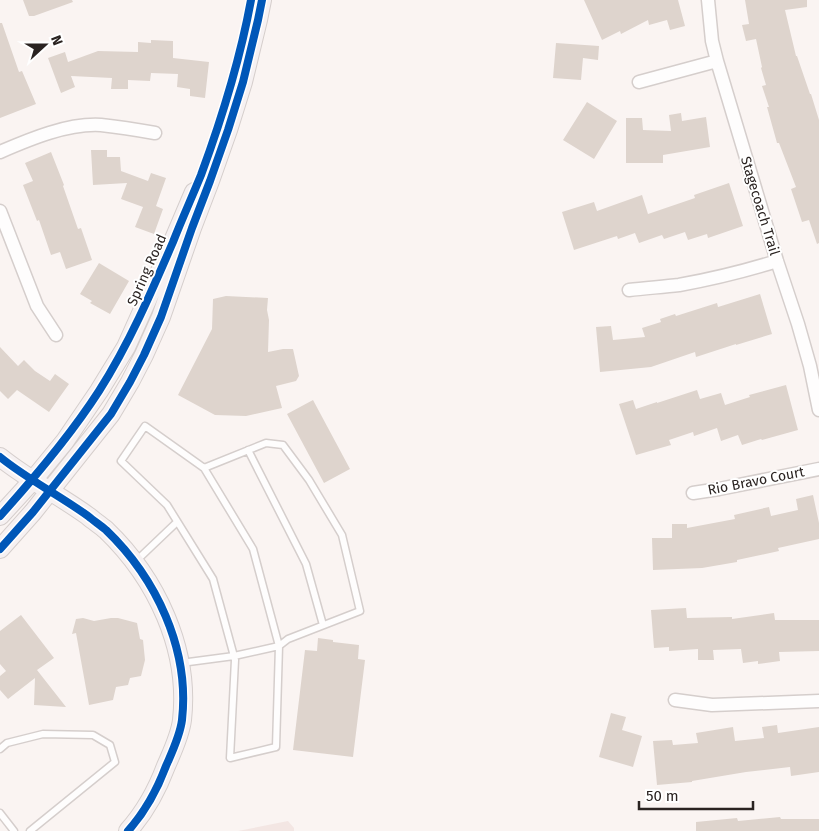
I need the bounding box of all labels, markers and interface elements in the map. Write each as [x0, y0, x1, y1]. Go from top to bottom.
north arrow [20, 20, 70, 70]
text: N [47, 33, 66, 48]
street label: Stagecoach Trail [737, 154, 783, 258]
street label: Spring Road [124, 231, 170, 309]
street label: Rio Bravo Court [706, 463, 807, 499]
scale bar [639, 778, 753, 810]
text: 50 m [646, 787, 679, 805]

